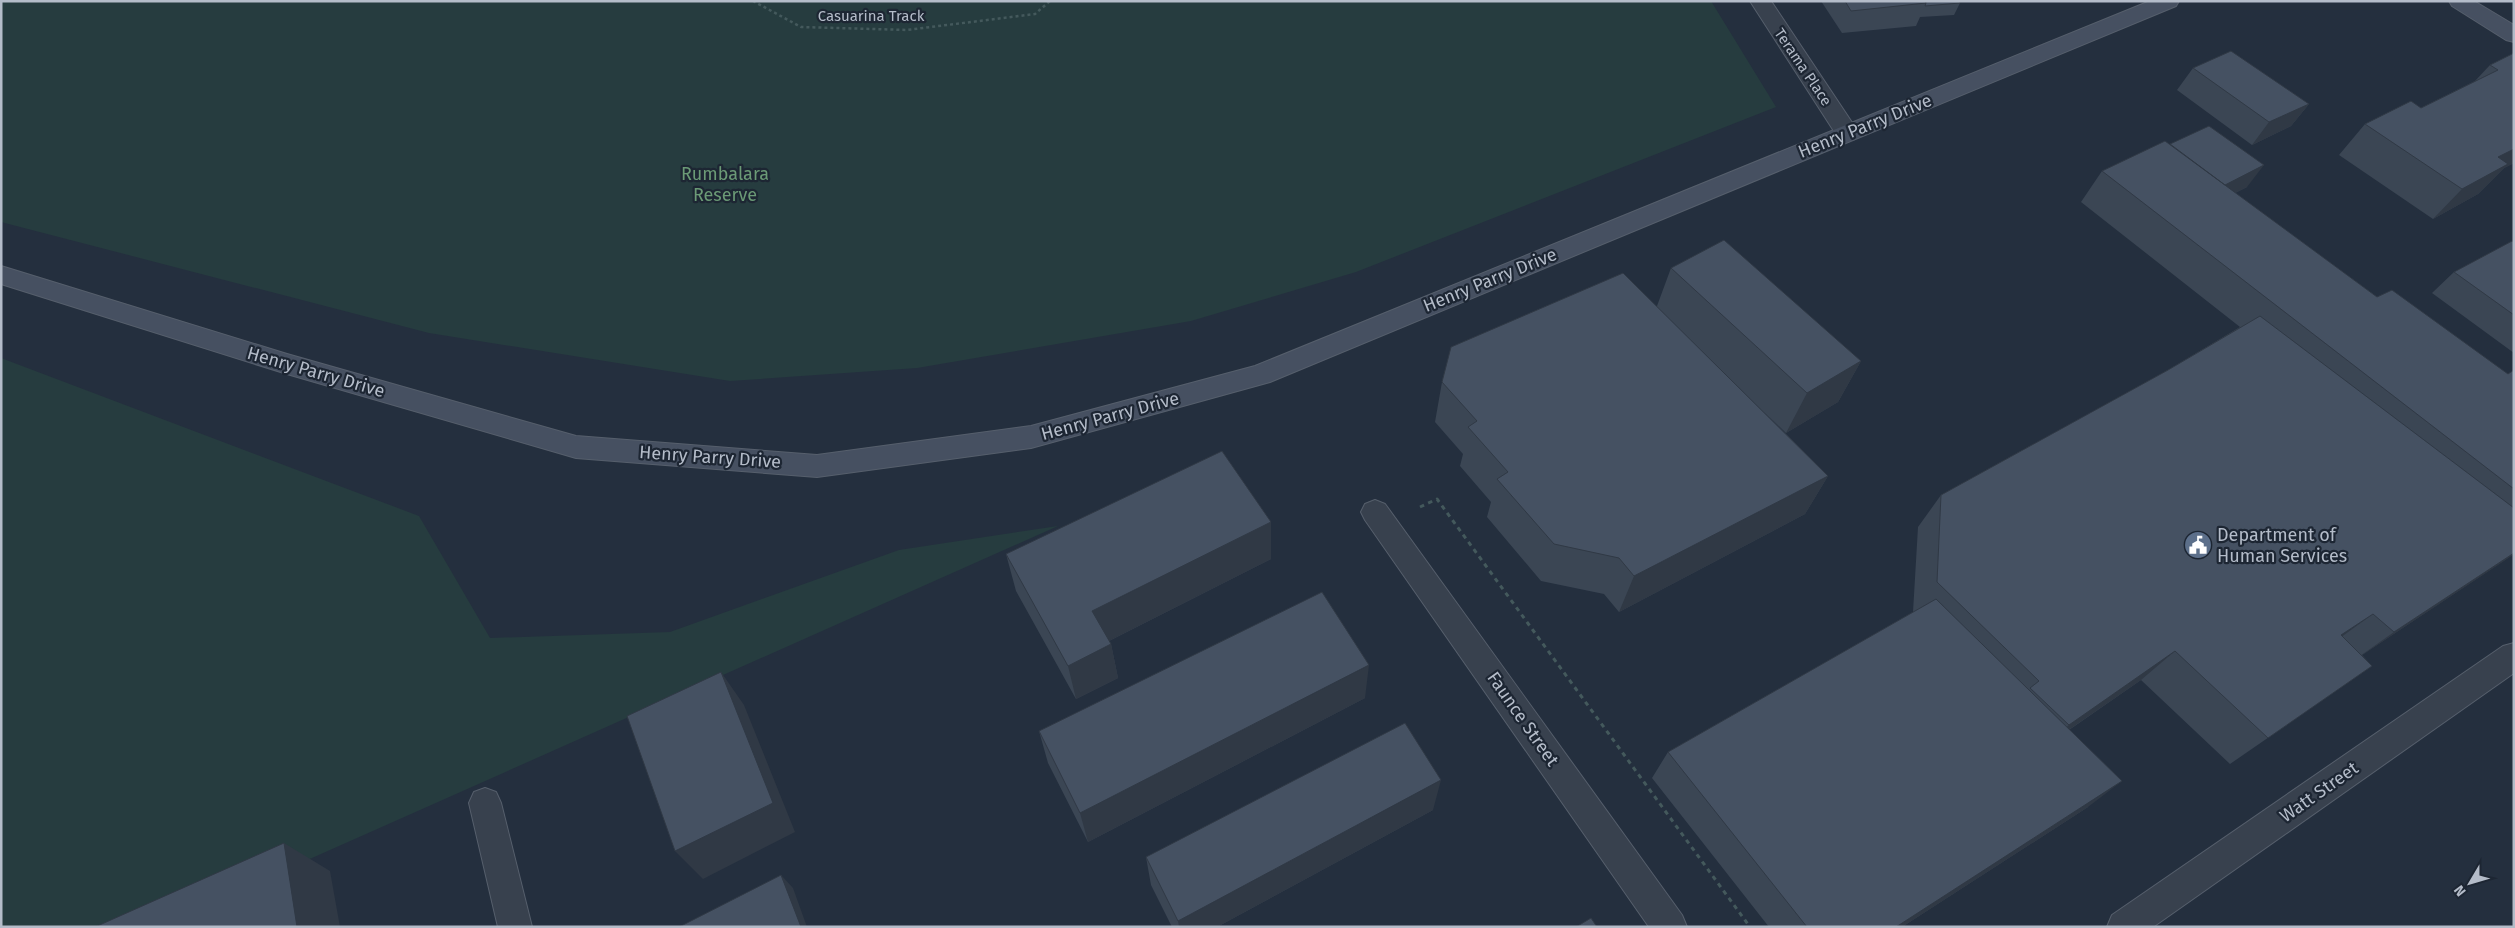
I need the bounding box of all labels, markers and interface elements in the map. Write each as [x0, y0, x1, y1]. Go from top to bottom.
street label: Casuarina Track [818, 7, 925, 25]
street label: Terama Place [1770, 25, 1836, 109]
street label: Henry Parry Drive [1795, 89, 1935, 163]
park label: Rumbalara Reserve [681, 163, 769, 206]
street label: Henry Parry Drive [1420, 243, 1560, 317]
street label: Henry Parry Drive [245, 342, 387, 402]
street label: Henry Parry Drive [1038, 387, 1182, 445]
street label: Henry Parry Drive [638, 441, 782, 473]
place label: Department of Human Services [2217, 524, 2347, 567]
public building icon: Department of Human Services [2183, 530, 2213, 560]
street label: Faunce Street [1482, 668, 1564, 771]
street label: Watt Street [2276, 757, 2363, 827]
north arrow [2445, 858, 2495, 908]
text: N [2451, 882, 2470, 900]

